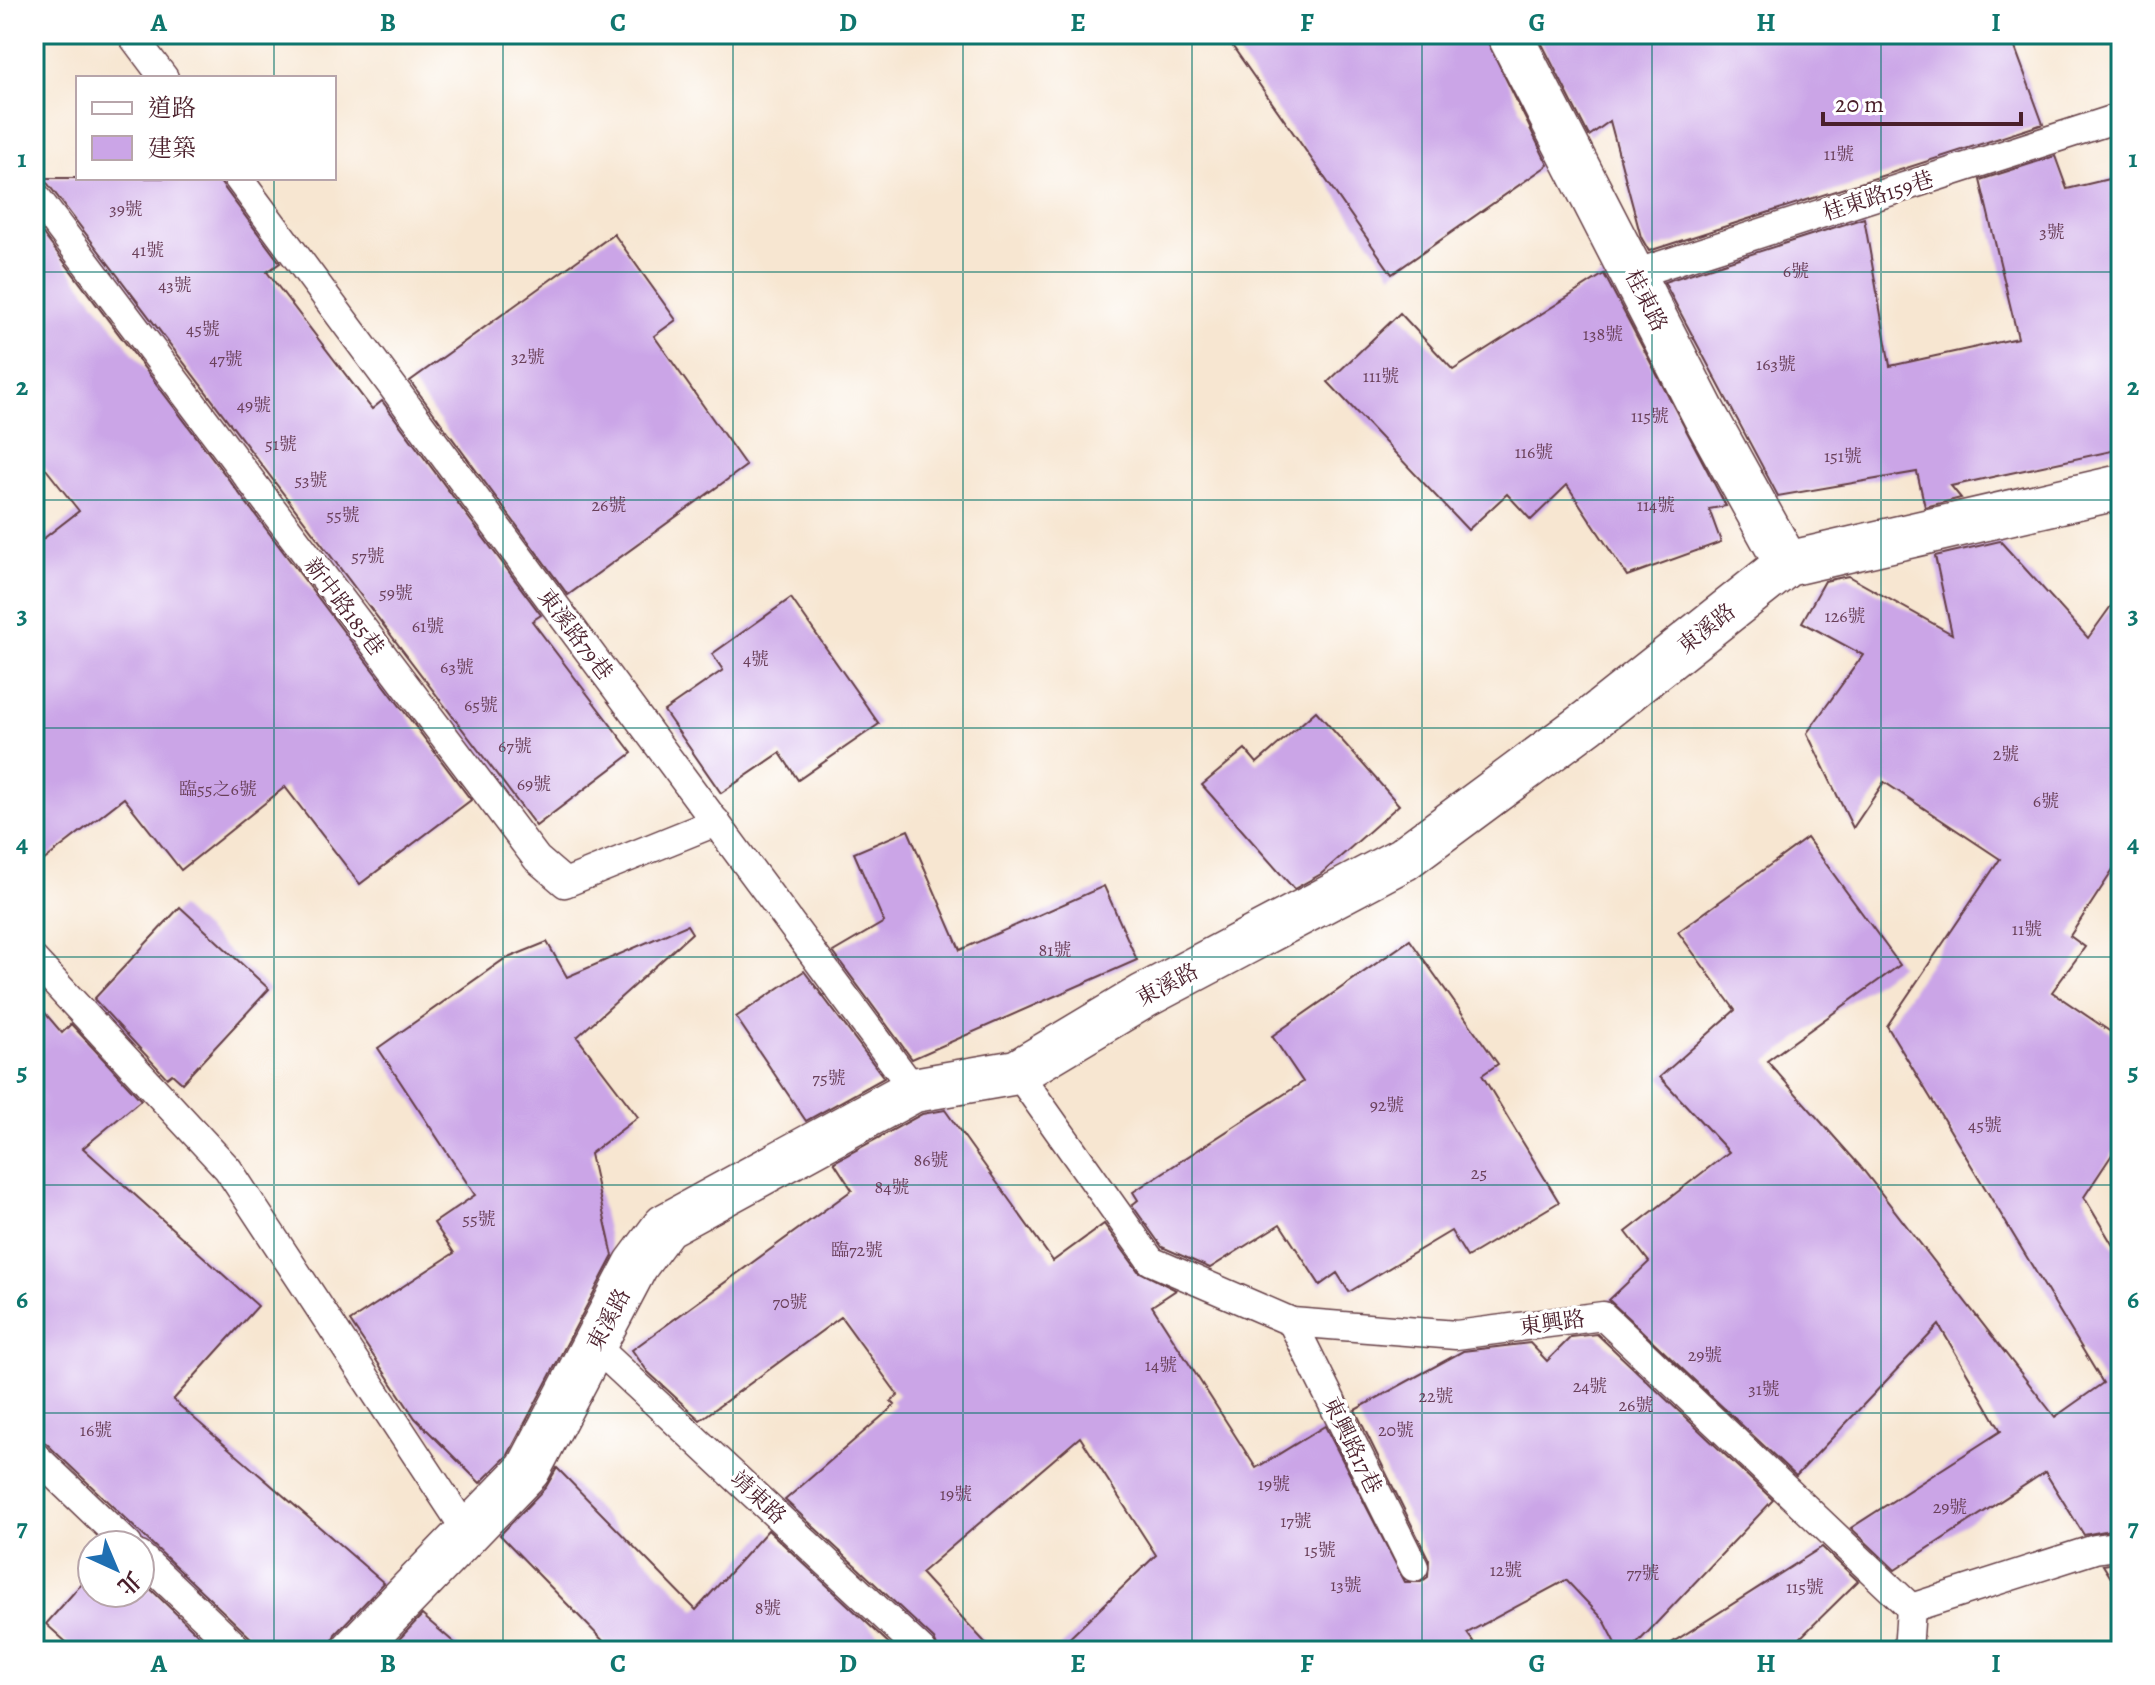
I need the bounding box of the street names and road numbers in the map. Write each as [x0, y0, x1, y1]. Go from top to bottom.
street label: 桂東路159巷 [1819, 164, 1938, 228]
street label: 桂東路 [1618, 264, 1674, 337]
street label: 新中路185巷 [297, 551, 391, 662]
street label: 東溪路79巷 [531, 583, 619, 686]
street label: 東溪路 [1671, 597, 1742, 661]
street label: 東溪路 [1131, 956, 1204, 1014]
street label: 東溪路 [580, 1283, 638, 1356]
street label: 東興路 [1517, 1304, 1587, 1342]
street label: 東興路17巷 [1316, 1392, 1389, 1499]
street label: 靖東路 [724, 1464, 793, 1531]

